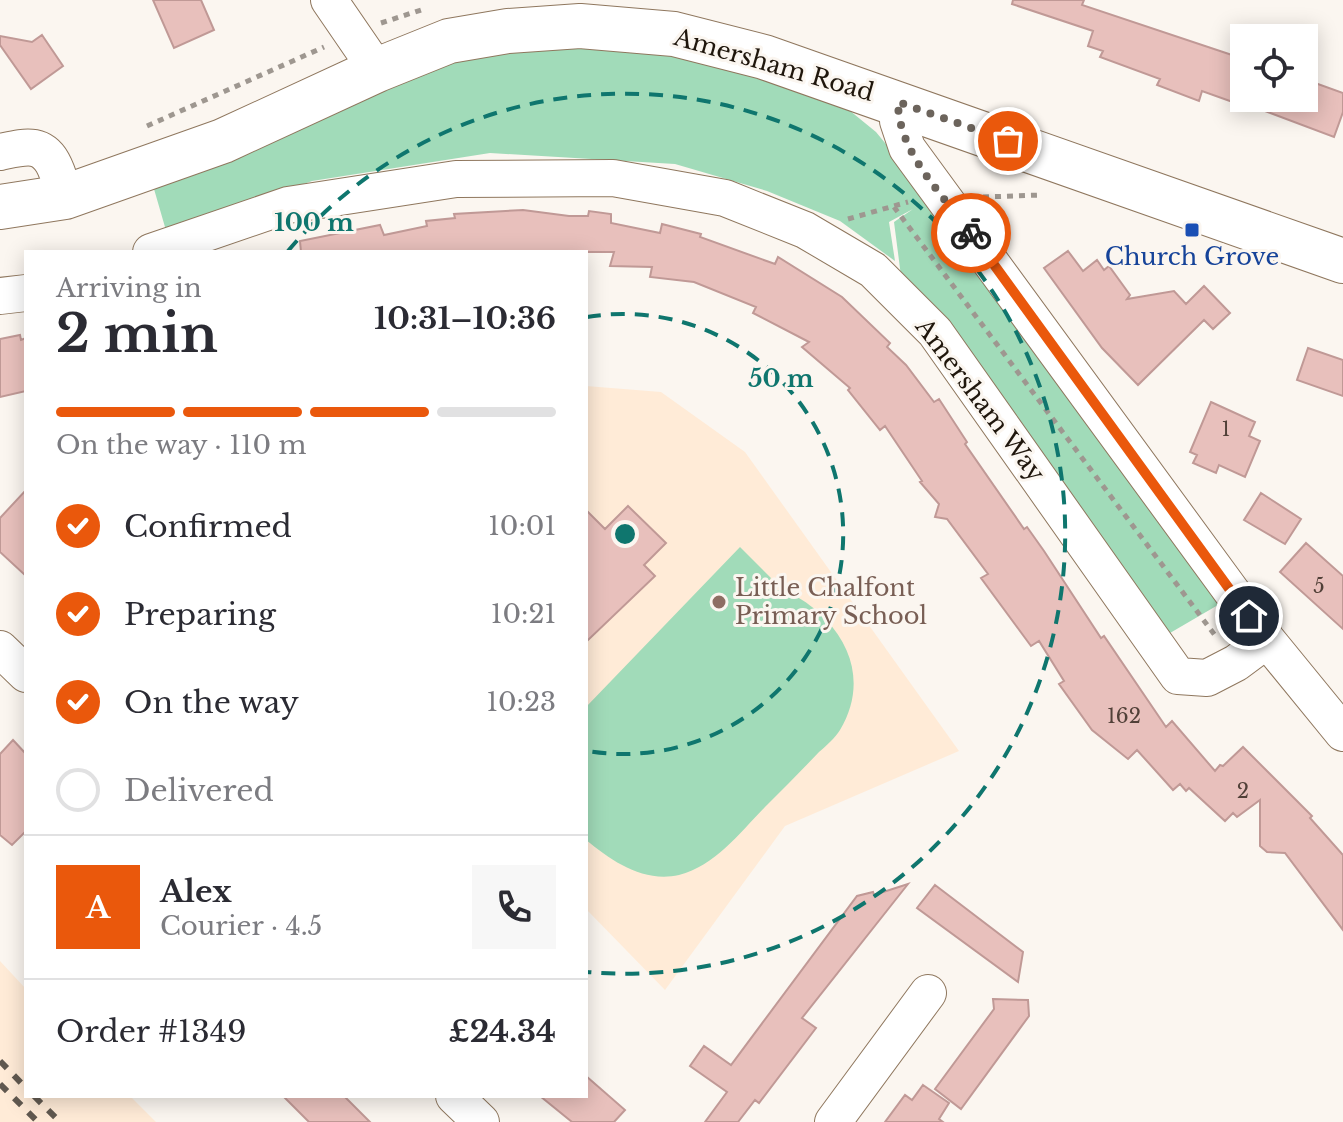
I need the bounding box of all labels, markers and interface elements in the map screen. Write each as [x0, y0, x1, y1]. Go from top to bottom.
street label: Amersham Road [670, 22, 877, 107]
map controls [1230, 24, 1318, 112]
button: locate [1230, 24, 1318, 112]
pin [974, 107, 1042, 175]
icon: bag [986, 119, 1030, 163]
courier [931, 193, 1011, 273]
text: 100 m [274, 208, 354, 237]
icon: bike [949, 211, 993, 255]
marker: Church Grove [1183, 221, 1201, 239]
place label: Church Grove [1105, 242, 1279, 271]
text: Arriving in [56, 272, 202, 304]
text: 10:31–10:36 [374, 300, 556, 337]
text: 2 min [56, 302, 218, 366]
street label: Amersham Way [909, 312, 1051, 487]
text: 50 m [748, 364, 814, 393]
house number: 1 [1222, 417, 1230, 441]
text: On the way · 110 m [56, 429, 306, 461]
icon: check [56, 504, 100, 548]
text: Confirmed [124, 508, 292, 545]
text: 10:01 [488, 510, 556, 542]
centre of rings [611, 520, 639, 548]
place label: Little Chalfont Primary School [735, 573, 927, 630]
house number: 5 [1313, 574, 1325, 598]
pin [1215, 582, 1283, 650]
icon: check [56, 592, 100, 636]
marker: Little Chalfont Primary School [710, 593, 728, 611]
icon: home [1227, 594, 1271, 638]
text: Preparing [124, 596, 276, 633]
text: 10:21 [491, 598, 556, 630]
icon: check [56, 680, 100, 724]
text: On the way [124, 684, 299, 721]
text: 10:23 [486, 686, 556, 718]
house number: 162 [1107, 704, 1141, 728]
text: Delivered [124, 772, 274, 809]
house number: 2 [1237, 779, 1249, 803]
button: phone [472, 865, 556, 949]
text: Alex [160, 873, 232, 910]
text: A [86, 889, 110, 926]
text: Courier · 4.5 [160, 910, 322, 942]
text: Order #1349 [56, 1013, 247, 1050]
text: £24.34 [448, 1013, 556, 1050]

